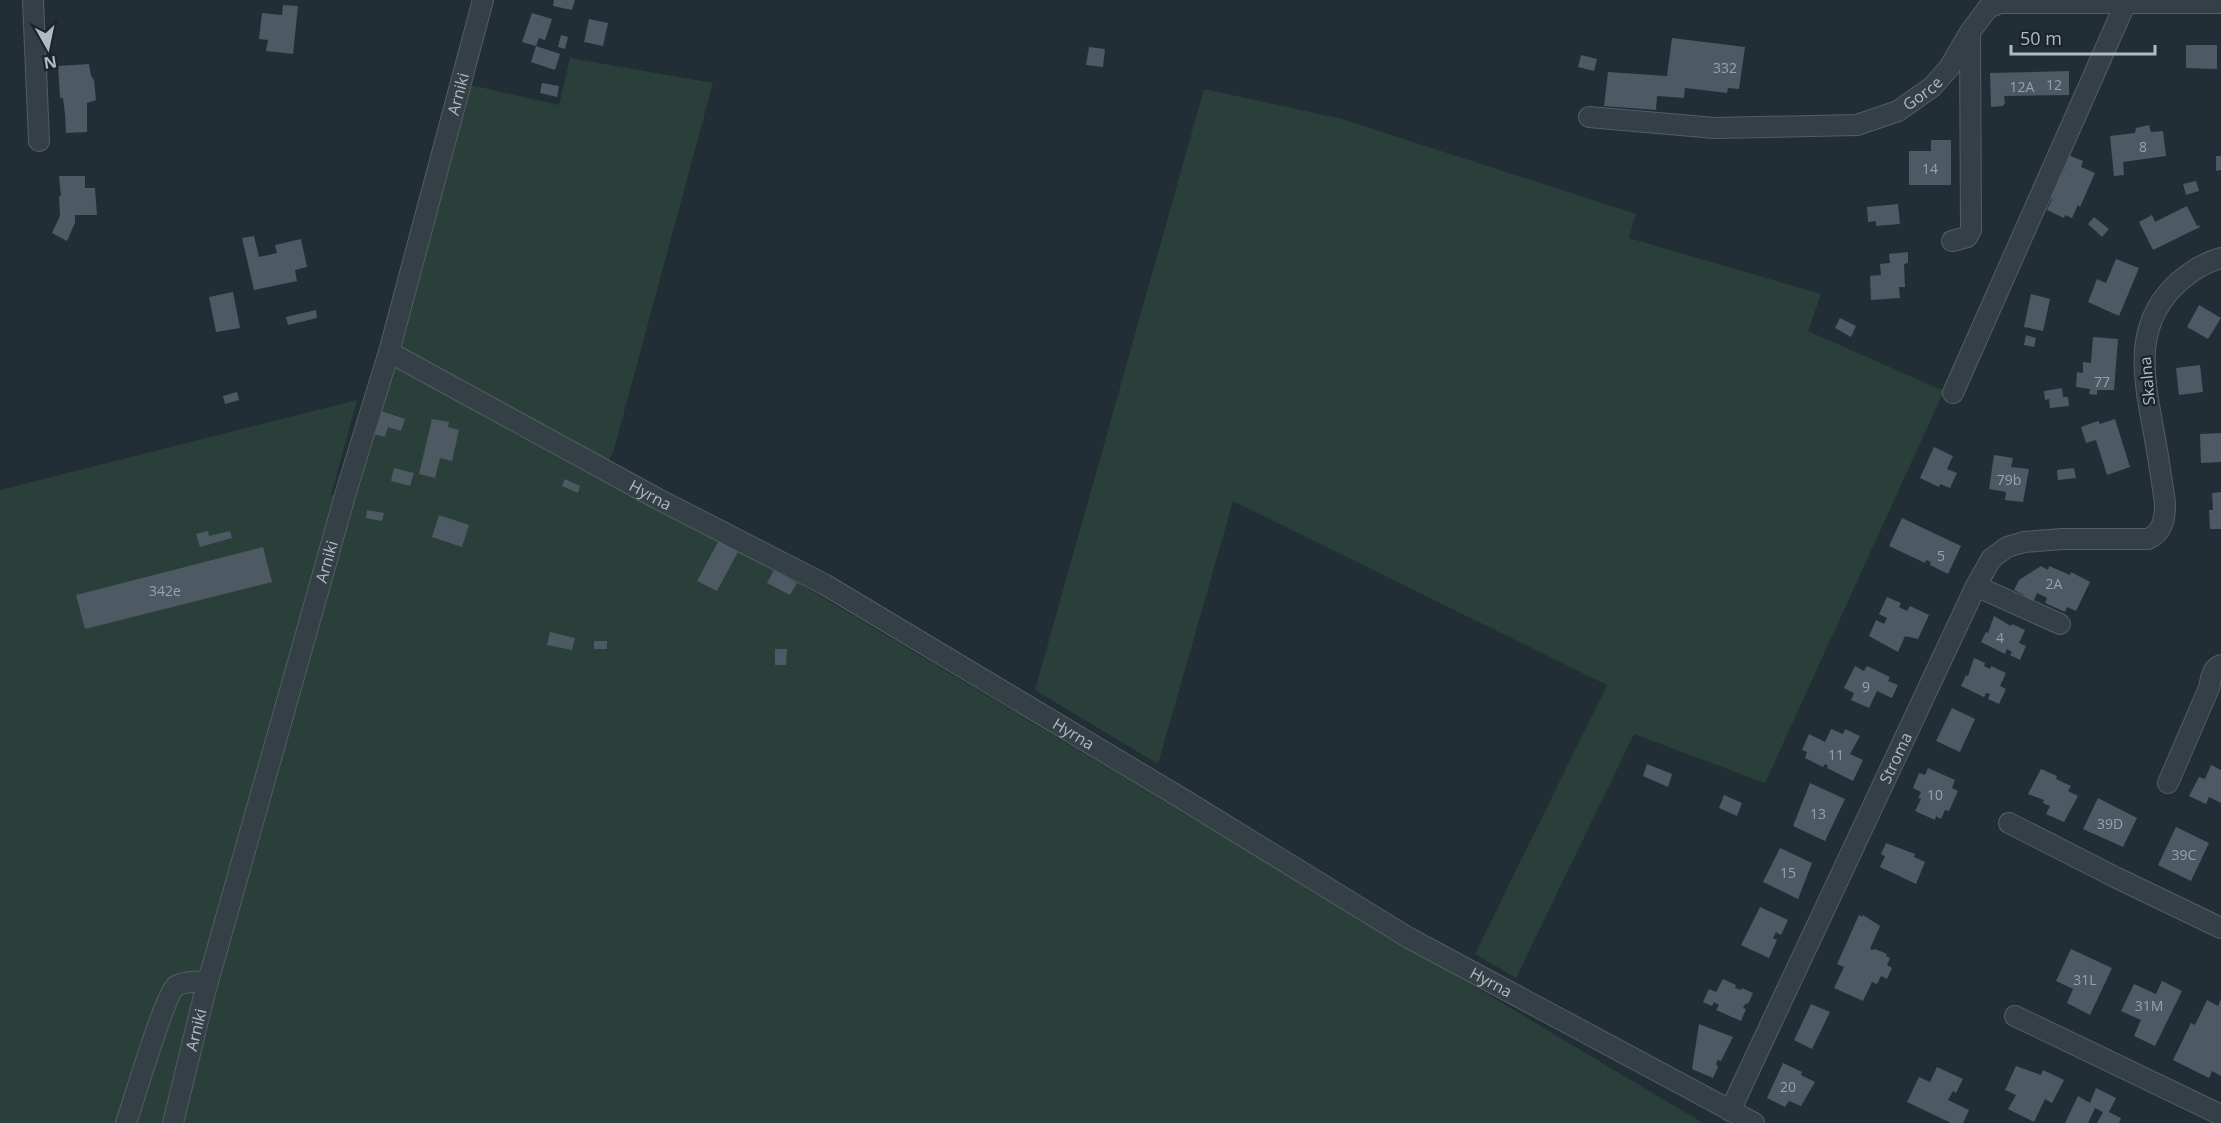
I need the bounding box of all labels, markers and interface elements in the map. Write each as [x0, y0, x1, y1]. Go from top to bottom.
north arrow [18, 18, 78, 78]
scale bar [2011, 18, 2155, 56]
text: 50 m [2020, 26, 2062, 50]
text: N [42, 51, 58, 75]
house number: 332 [1713, 58, 1737, 77]
street label: Arniki [442, 70, 474, 117]
street label: Gorce [1898, 72, 1947, 115]
house number: 12 [2046, 75, 2062, 94]
house number: 12A [2010, 77, 2035, 96]
house number: 8 [2139, 137, 2147, 156]
house number: 14 [1922, 159, 1938, 178]
street label: Skalna [2134, 356, 2160, 406]
house number: 77 [2094, 372, 2110, 391]
house number: 79b [1997, 470, 2021, 489]
street label: Hyrna [625, 474, 675, 515]
street label: Arniki [310, 538, 343, 585]
house number: 5 [1937, 546, 1945, 565]
house number: 2A [2046, 574, 2063, 593]
house number: 342e [149, 581, 181, 600]
house number: 4 [1996, 628, 2004, 647]
house number: 9 [1862, 677, 1870, 696]
street label: Hyrna [1049, 713, 1099, 755]
street label: Stroma [1874, 729, 1917, 787]
house number: 11 [1828, 745, 1844, 764]
house number: 10 [1927, 785, 1943, 804]
house number: 13 [1810, 804, 1826, 823]
house number: 39D [2097, 814, 2123, 833]
house number: 39C [2172, 845, 2197, 864]
house number: 15 [1780, 863, 1796, 882]
street label: Hyrna [1466, 962, 1516, 1002]
house number: 31L [2073, 970, 2097, 989]
house number: 31M [2135, 996, 2163, 1015]
street label: Arniki [180, 1006, 212, 1053]
house number: 20 [1780, 1077, 1796, 1096]

